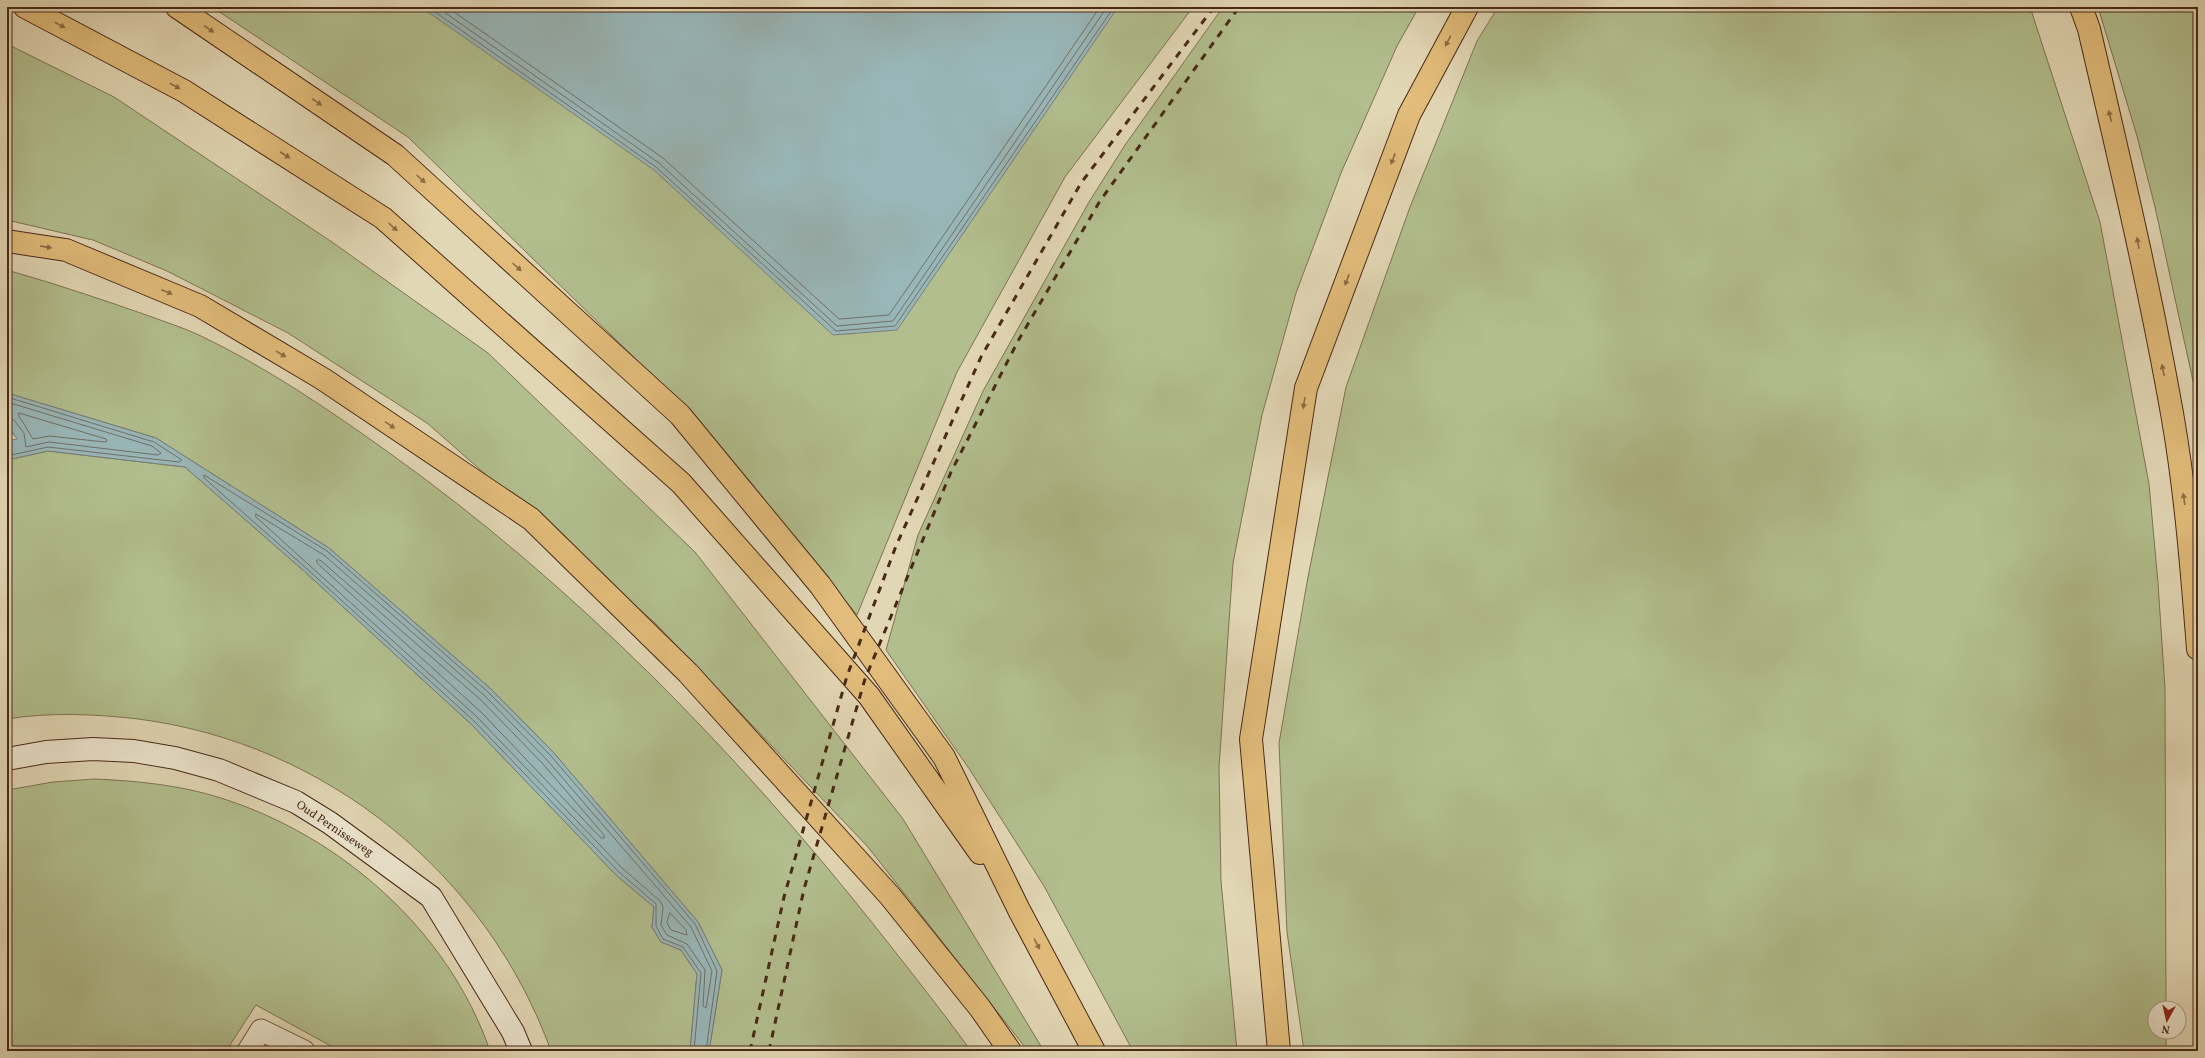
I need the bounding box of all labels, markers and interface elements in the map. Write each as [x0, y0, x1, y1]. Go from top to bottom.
one-way arrow [54, 22, 66, 29]
one-way arrow [204, 25, 215, 33]
one-way arrow [1445, 36, 1452, 47]
one-way arrow [169, 83, 181, 89]
one-way arrow [312, 98, 322, 106]
one-way arrow [2106, 110, 2112, 122]
one-way arrow [279, 152, 291, 159]
one-way arrow [1389, 153, 1395, 165]
one-way arrow [416, 174, 426, 184]
one-way arrow [388, 222, 398, 232]
one-way arrow [2135, 237, 2141, 249]
one-way arrow [39, 244, 52, 250]
one-way arrow [512, 262, 523, 271]
one-way arrow [1343, 275, 1349, 287]
one-way arrow [161, 289, 173, 295]
one-way arrow [275, 351, 287, 358]
one-way arrow [2160, 364, 2166, 376]
one-way arrow [1301, 397, 1307, 409]
one-way arrow [384, 421, 396, 428]
one-way arrow [2181, 493, 2187, 505]
street label: Oud Pernisseweg [293, 797, 376, 861]
one-way arrow [1034, 939, 1041, 950]
north arrow [2147, 1000, 2187, 1040]
text: N [2161, 1020, 2171, 1036]

